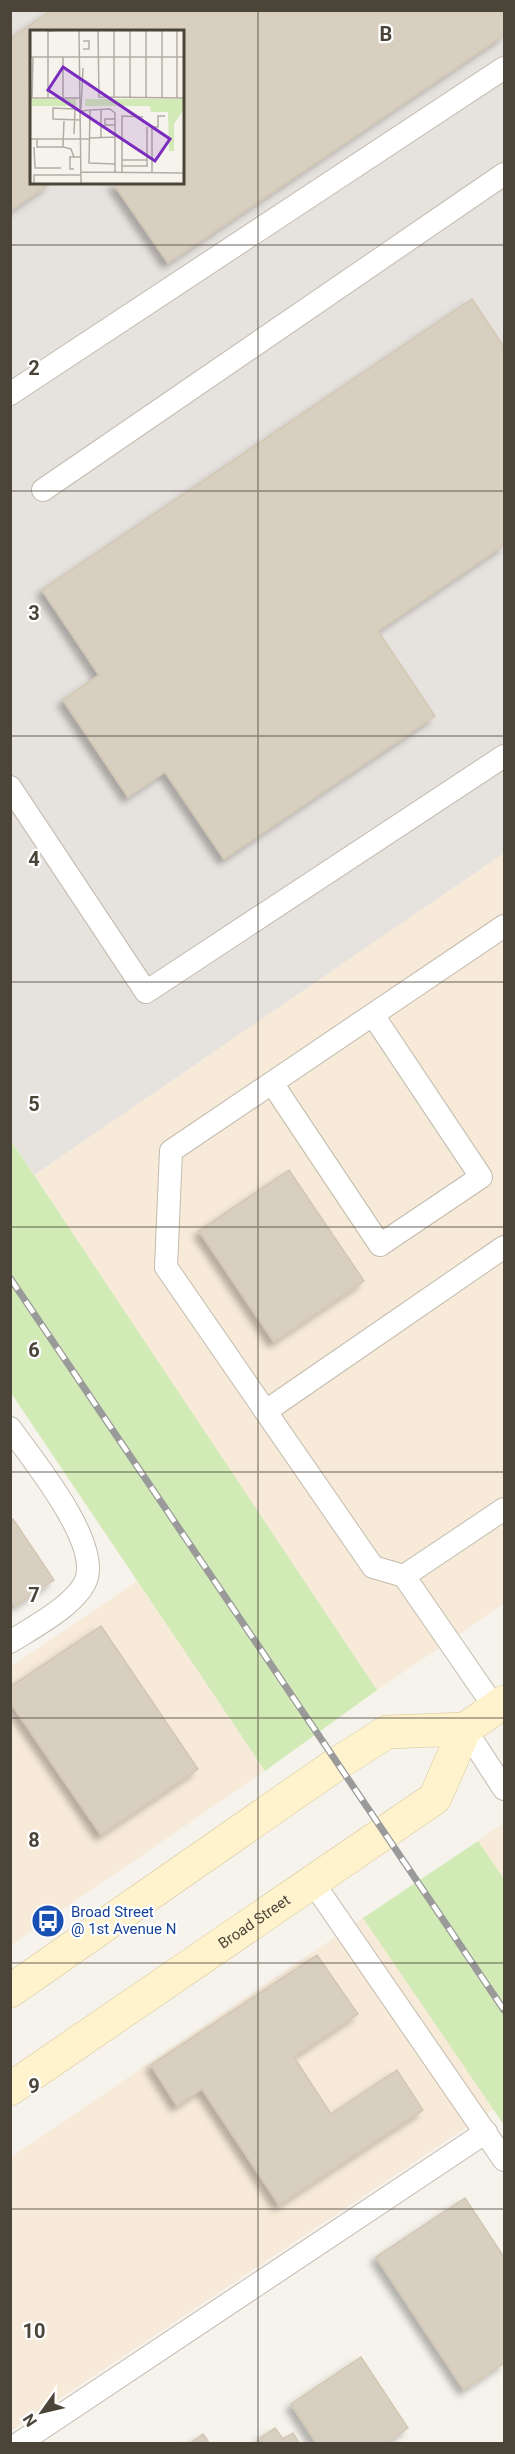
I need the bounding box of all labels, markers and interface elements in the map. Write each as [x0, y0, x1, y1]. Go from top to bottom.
text: B [380, 22, 392, 46]
inset map [30, 30, 184, 184]
text: 2 [28, 356, 40, 380]
text: 3 [28, 601, 40, 625]
text: 4 [28, 847, 40, 871]
text: 5 [28, 1092, 40, 1116]
text: 6 [28, 1338, 40, 1362]
text: 7 [28, 1583, 40, 1607]
text: 8 [28, 1828, 40, 1852]
street label: Broad Street [215, 1891, 294, 1953]
bus stop icon: Broad Street @ 1st Avenue N [30, 1903, 66, 1939]
place label: Broad Street @ 1st Avenue N [71, 1903, 176, 1938]
text: 9 [28, 2074, 40, 2098]
text: 10 [23, 2319, 45, 2343]
north arrow [12, 2382, 72, 2442]
text: N [19, 2410, 41, 2430]

